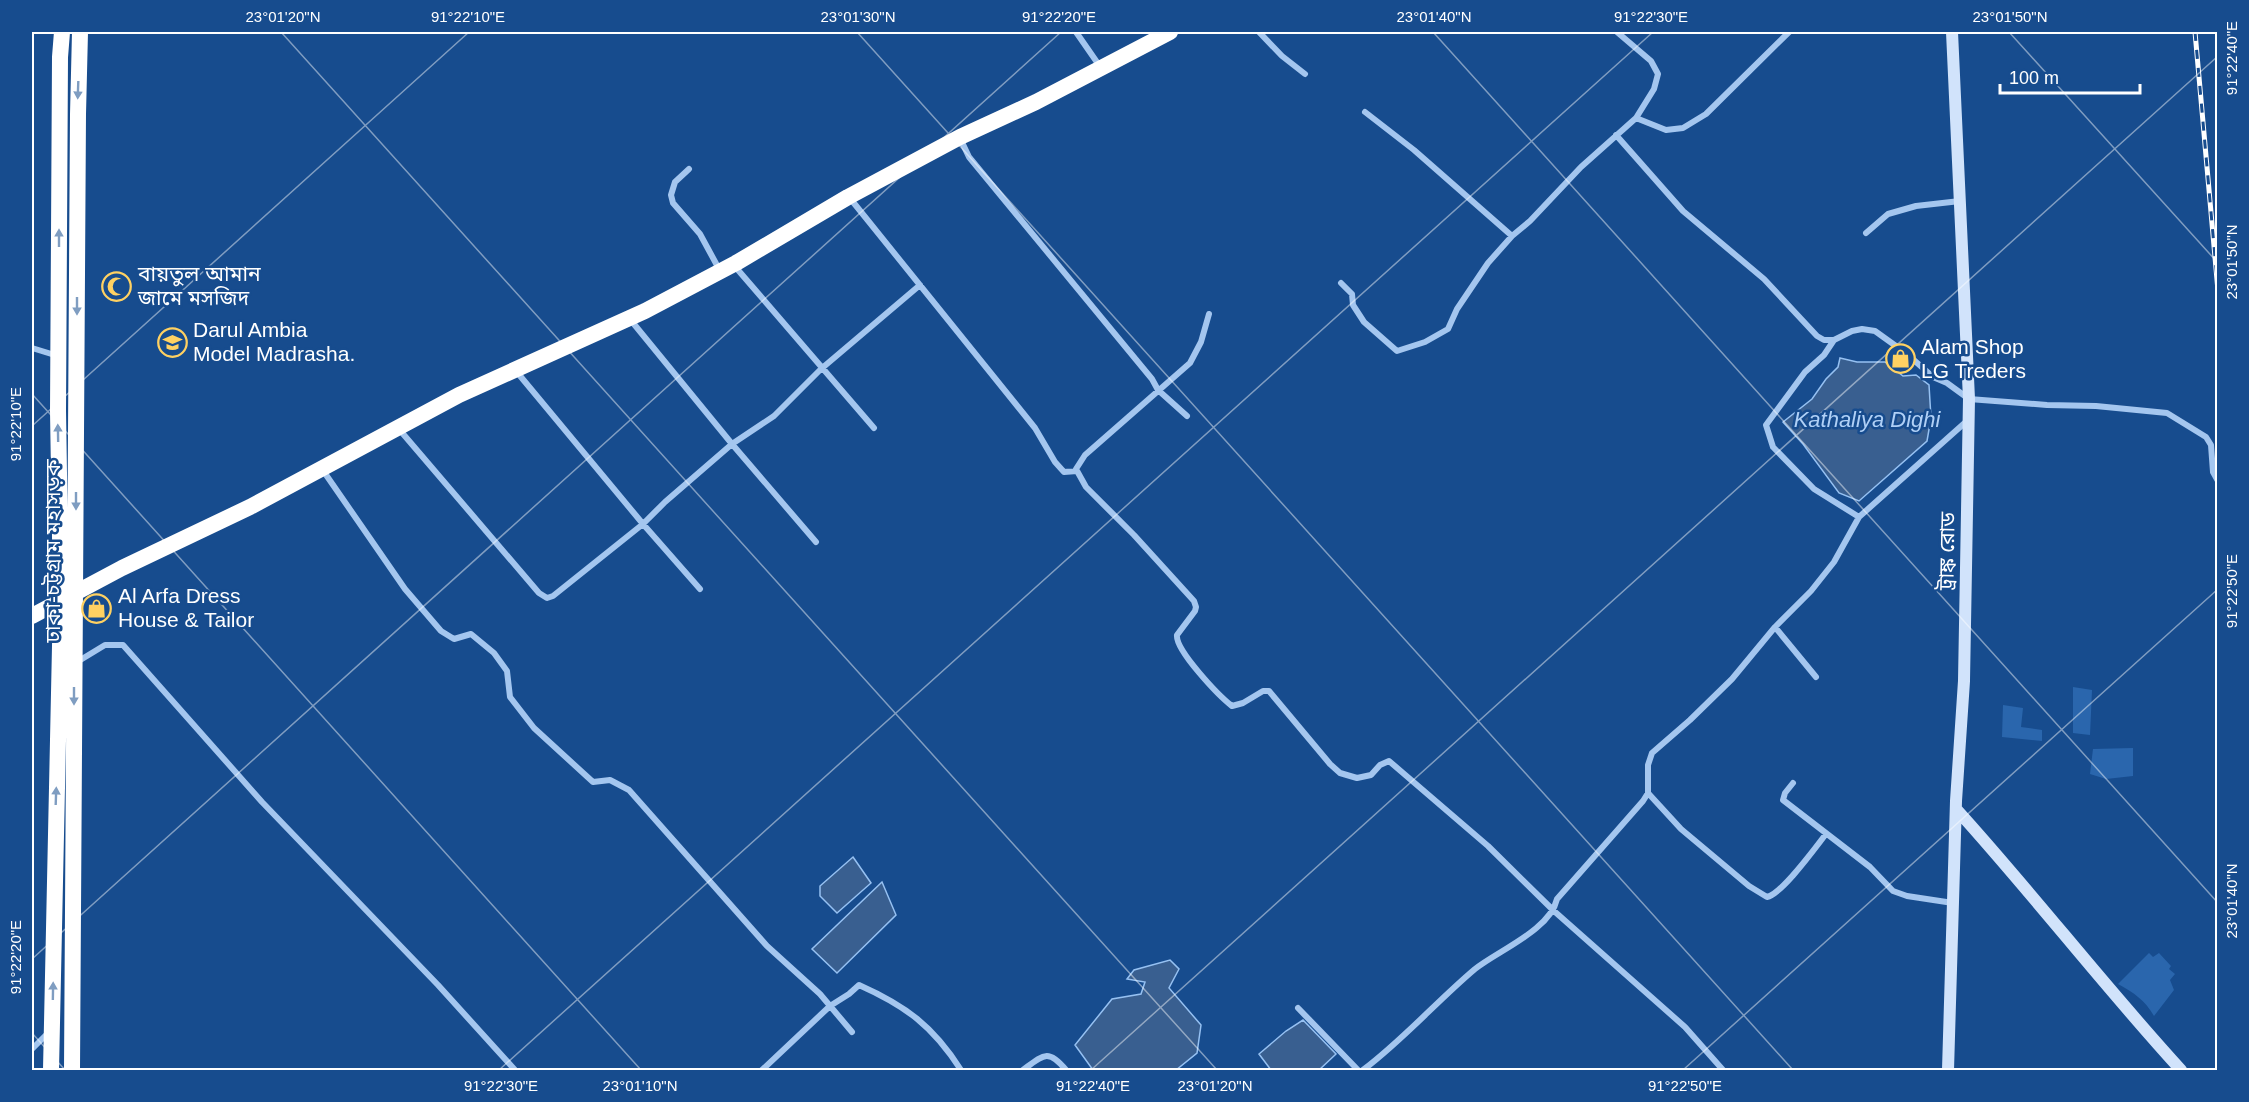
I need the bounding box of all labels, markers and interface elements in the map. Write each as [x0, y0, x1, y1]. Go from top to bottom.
text: 23°01'20"N [245, 8, 321, 25]
text: 91°22'10"E [431, 8, 505, 25]
text: 23°01'30"N [820, 8, 896, 25]
text: 91°22'20"E [1022, 8, 1096, 25]
text: 23°01'40"N [1396, 8, 1472, 25]
text: 91°22'30"E [1614, 8, 1688, 25]
text: 23°01'50"N [1972, 8, 2048, 25]
text: 91°22'40"E [2223, 21, 2240, 95]
scale bar [2000, 57, 2140, 95]
text: 100 m [2009, 68, 2059, 88]
one-way arrow [74, 80, 83, 99]
text: 23°01'50"N [2223, 224, 2240, 300]
one-way arrow [54, 229, 64, 248]
place label: বায়তুল আমান জামে মসজিদ [137, 262, 261, 309]
mosque icon: বায়তুল আমান জামে মসজিদ [101, 270, 133, 302]
one-way arrow [72, 296, 82, 315]
place label: Darul Ambia Model Madrasha. [193, 318, 355, 365]
school or university icon: Darul Ambia Model Madrasha. [156, 326, 188, 358]
place label: Alam Shop LG Treders [1921, 335, 2026, 382]
shop icon: Alam Shop LG Treders [1884, 343, 1916, 375]
text: 91°22'10"E [7, 387, 24, 461]
water label: Kathaliya Dighi [1794, 407, 1941, 432]
one-way arrow [53, 424, 63, 443]
street label: ঢাকা-চট্টগ্রাম মহাসড়ক [41, 458, 64, 644]
one-way arrow [71, 491, 81, 510]
street label: ট্রাঙ্ক রোড [1934, 511, 1959, 591]
text: 91°22'50"E [2223, 554, 2240, 628]
place label: Al Arfa Dress House & Tailor [118, 584, 254, 631]
shop icon: Al Arfa Dress House & Tailor [81, 592, 113, 624]
one-way arrow [69, 686, 79, 705]
one-way arrow [52, 787, 61, 806]
text: 23°01'40"N [2223, 863, 2240, 939]
text: 91°22'20"E [7, 920, 24, 994]
one-way arrow [48, 982, 57, 1001]
text: 91°22'30"E [464, 1077, 538, 1094]
text: 23°01'10"N [602, 1077, 678, 1094]
text: 91°22'40"E [1056, 1077, 1130, 1094]
text: 23°01'20"N [1177, 1077, 1253, 1094]
text: 91°22'50"E [1648, 1077, 1722, 1094]

